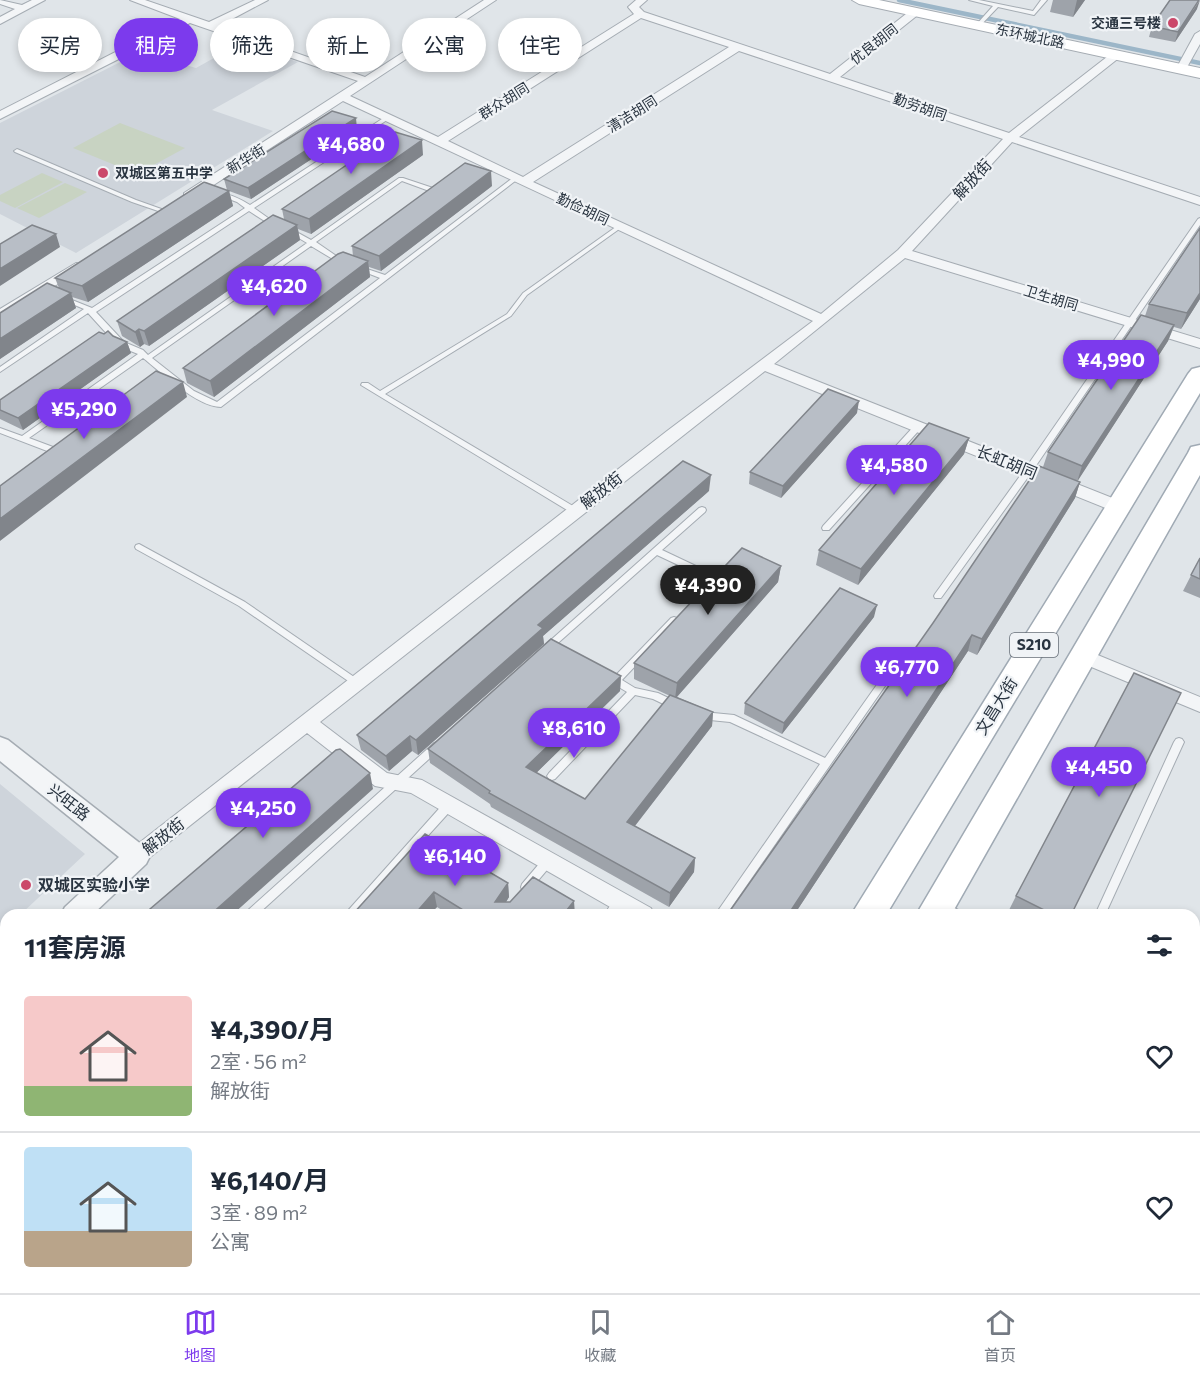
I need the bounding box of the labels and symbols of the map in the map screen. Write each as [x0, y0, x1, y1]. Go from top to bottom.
place label: 交通三号楼 [1091, 14, 1161, 31]
marker: 交通三号楼 [1166, 16, 1180, 30]
street label: 优良胡同 [846, 20, 901, 68]
street label: 东环城北路 [994, 20, 1066, 51]
street label: 群众胡同 [475, 79, 532, 123]
street label: 勤劳胡同 [891, 89, 949, 124]
street label: 清洁胡同 [603, 92, 660, 136]
pin: ¥4,680 [302, 124, 400, 175]
street label: 新华街 [223, 140, 268, 177]
street label: 解放街 [948, 155, 995, 203]
place label: 双城区第五中学 [115, 164, 213, 181]
marker: 双城区第五中学 [96, 166, 110, 180]
street label: 勤俭胡同 [554, 189, 612, 228]
pin: ¥4,620 [225, 266, 323, 317]
street label: 卫生胡同 [1022, 281, 1080, 314]
pin: ¥4,990 [1062, 340, 1160, 391]
pin: ¥5,290 [35, 389, 133, 440]
street label: 长虹胡同 [974, 441, 1040, 482]
pin: ¥4,580 [845, 445, 943, 496]
street label: 解放街 [576, 467, 625, 512]
pin: ¥4,390 [659, 565, 757, 616]
road number: S210 [1010, 633, 1058, 657]
pin: ¥6,770 [858, 647, 956, 698]
street label: 文昌大街 [971, 674, 1021, 738]
pin: ¥8,610 [525, 708, 623, 759]
pin: ¥4,450 [1050, 747, 1148, 798]
street label: 兴旺路 [45, 779, 94, 824]
pin: ¥4,250 [214, 788, 312, 839]
street label: 解放街 [138, 813, 187, 858]
pin: ¥6,140 [406, 836, 504, 887]
place label: 双城区实验小学 [38, 875, 150, 894]
marker: 双城区实验小学 [19, 878, 33, 892]

